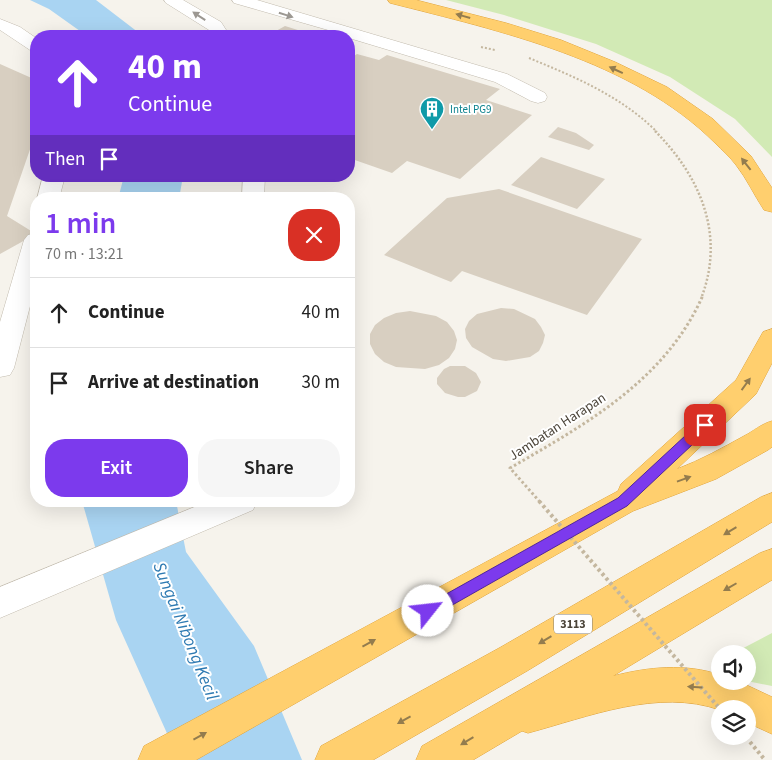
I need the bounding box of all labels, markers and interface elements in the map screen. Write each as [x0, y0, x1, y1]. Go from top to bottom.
one-way arrow [192, 11, 205, 21]
one-way arrow [279, 11, 294, 19]
one-way arrow [455, 12, 470, 20]
text: 40 m [128, 42, 202, 92]
icon: ahead [45, 50, 110, 115]
one-way arrow [609, 65, 623, 73]
text: Continue [128, 88, 212, 120]
building icon: Intel PG9 [419, 96, 445, 130]
place label: Intel PG9 [450, 102, 491, 117]
icon: arrive [95, 145, 123, 173]
text: Then [45, 146, 85, 173]
one-way arrow [740, 158, 751, 171]
text: 1 min [45, 202, 116, 245]
button: close [288, 209, 340, 261]
text: 70 m · 13:21 [45, 243, 124, 265]
icon: ahead [45, 299, 73, 327]
text: Continue [88, 299, 165, 326]
text: 40 m [302, 299, 340, 326]
icon: arrive [45, 369, 73, 397]
text: Arrive at destination [88, 369, 259, 396]
text: 30 m [302, 369, 340, 396]
one-way arrow [741, 378, 752, 391]
street label: Jambatan Harapan [505, 388, 610, 466]
pin [684, 404, 726, 446]
icon: arrive [691, 411, 719, 439]
button: Exit [45, 439, 188, 497]
button: Share [198, 439, 340, 497]
one-way arrow [677, 475, 692, 482]
one-way arrow [724, 526, 737, 535]
water label: Sungai Nibong Kecil [146, 558, 225, 704]
one-way arrow [723, 583, 736, 592]
position arrow [401, 584, 453, 636]
road number: 3113 [554, 614, 592, 634]
one-way arrow [539, 636, 552, 645]
one-way arrow [362, 639, 376, 647]
map controls [711, 645, 756, 745]
button: sound [711, 645, 756, 690]
one-way arrow [686, 682, 702, 690]
button: layers [711, 700, 756, 745]
one-way arrow [397, 716, 410, 725]
one-way arrow [194, 732, 207, 741]
one-way arrow [460, 737, 473, 746]

